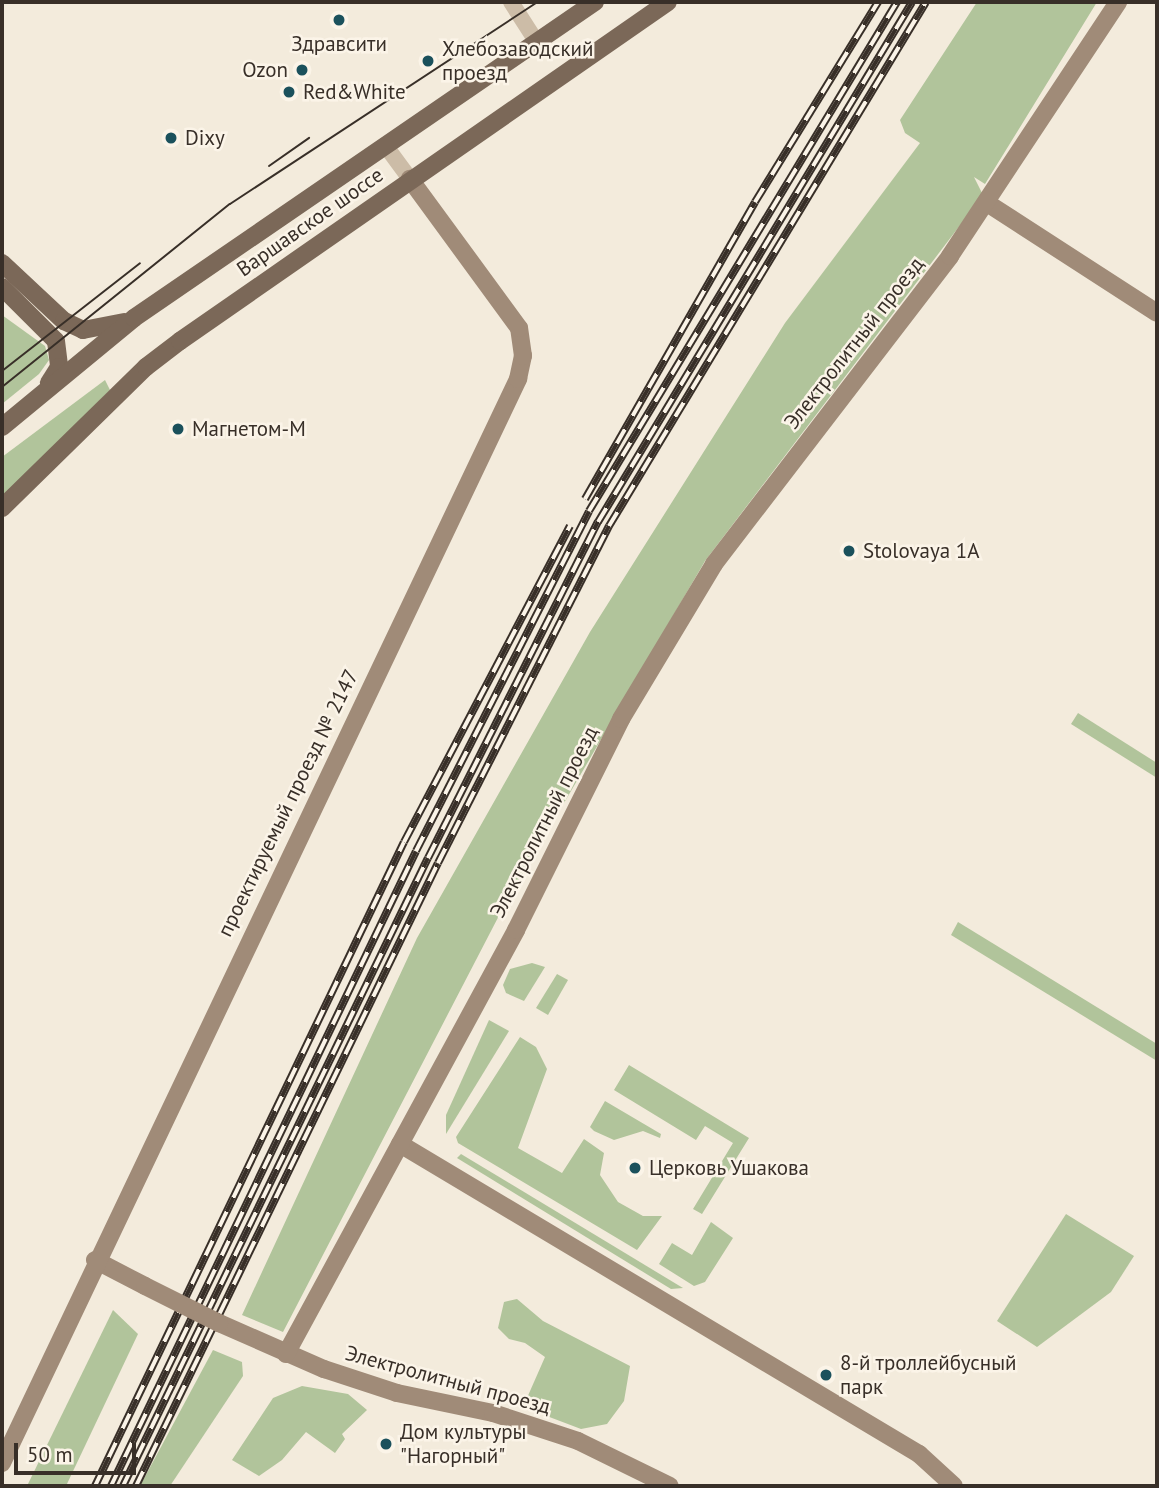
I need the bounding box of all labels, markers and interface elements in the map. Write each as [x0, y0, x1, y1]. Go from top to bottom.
marker: Здравсити [331, 12, 347, 28]
place label: Здравсити [291, 31, 387, 57]
place label: Хлебозаводский проезд [442, 36, 593, 86]
marker: Хлебозаводский проезд [420, 53, 436, 69]
place label: Ozon [242, 57, 288, 83]
marker: Ozon [294, 62, 310, 78]
place label: Red&White [303, 79, 406, 105]
marker: Red&White [281, 84, 297, 100]
place label: Dixy [185, 125, 225, 151]
marker: Dixy [163, 130, 179, 146]
street label: Варшавское шоссе [232, 162, 388, 282]
street label: Электролитный проезд [779, 252, 929, 434]
place label: Магнетом-М [192, 416, 306, 442]
marker: Магнетом-М [170, 421, 186, 437]
place label: Stolovaya 1A [863, 538, 980, 564]
marker: Stolovaya 1A [841, 543, 857, 559]
street label: проектируемый проезд № 2147 [212, 665, 364, 941]
street label: Электролитный проезд [485, 722, 603, 922]
place label: Церковь Ушакова [649, 1155, 810, 1181]
marker: Церковь Ушакова [627, 1160, 643, 1176]
street label: Электролитный проезд [343, 1340, 553, 1420]
place label: 8-й троллейбусный парк [840, 1350, 1017, 1400]
marker: 8-й троллейбусный парк [818, 1367, 834, 1383]
place label: Дом культуры "Нагорный" [400, 1419, 526, 1469]
scale bar [18, 1428, 140, 1472]
marker: Дом культуры "Нагорный" [378, 1436, 394, 1452]
text: 50 m [27, 1441, 73, 1468]

